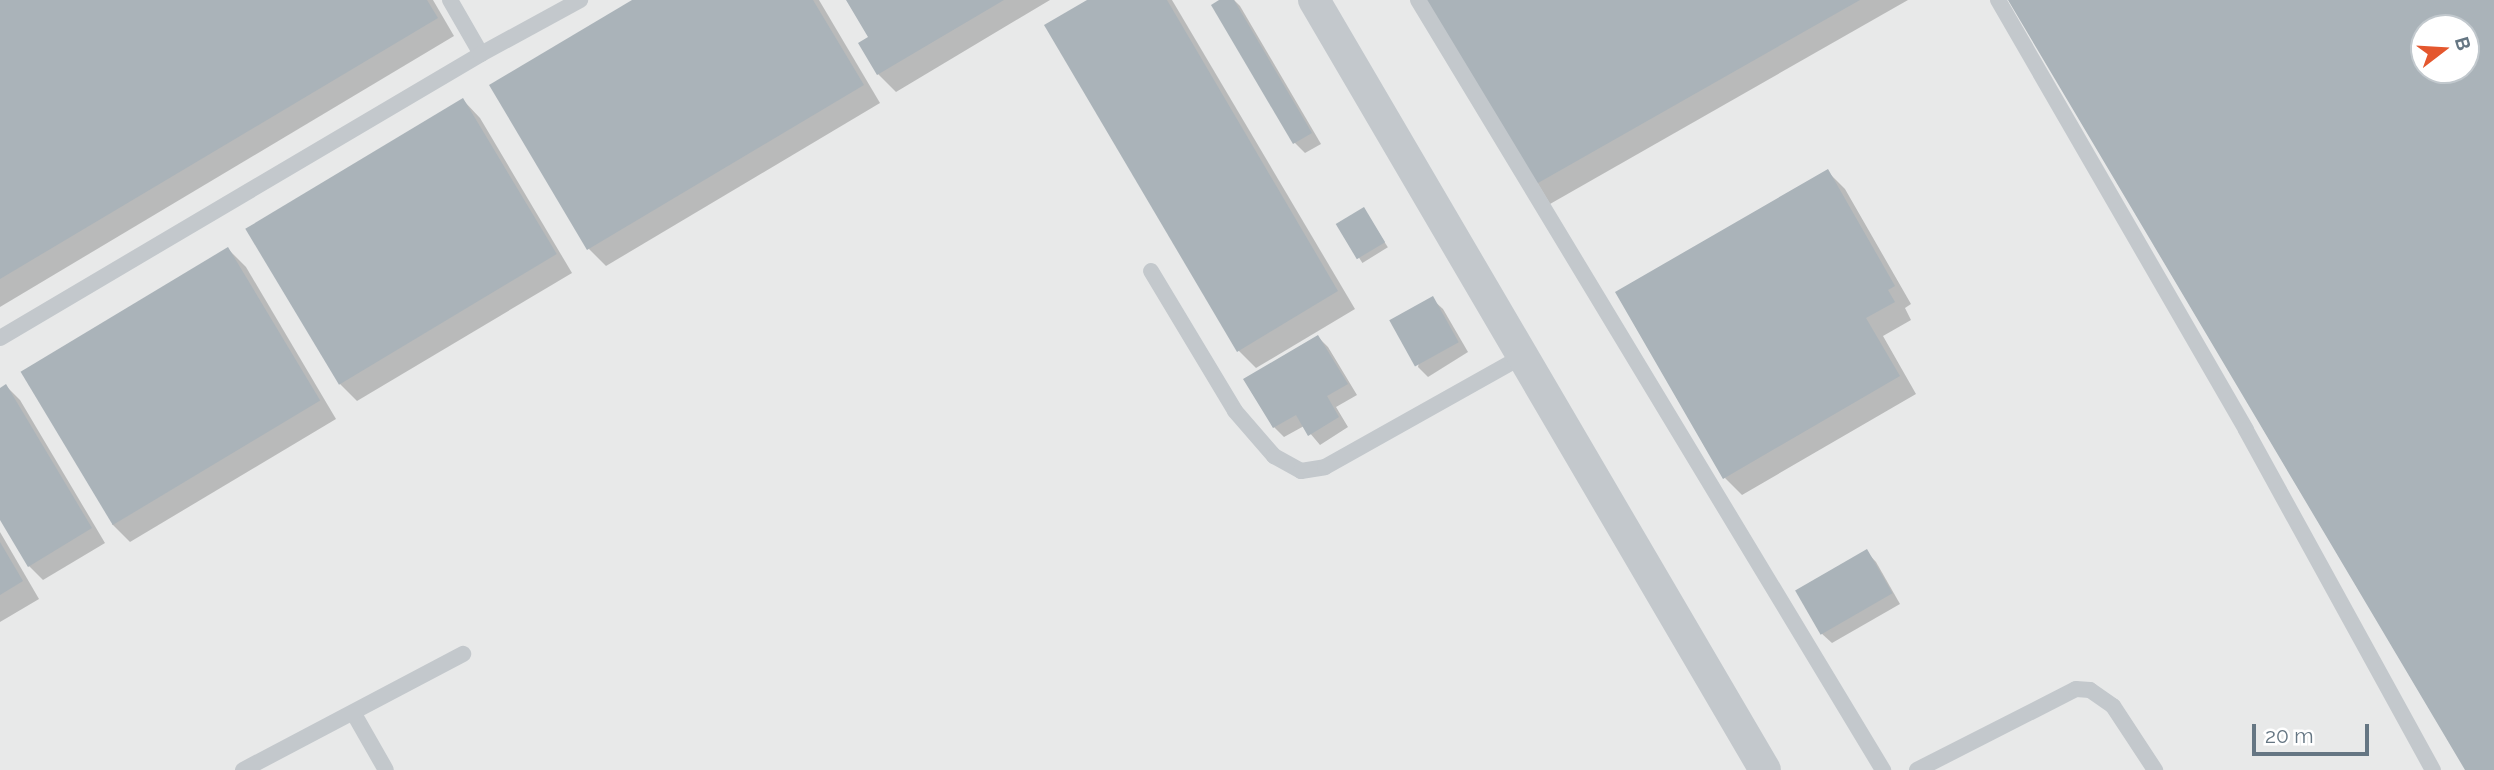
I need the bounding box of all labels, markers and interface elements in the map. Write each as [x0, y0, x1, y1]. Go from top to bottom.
north arrow [2410, 14, 2480, 84]
text: B [2451, 34, 2476, 53]
scale bar [2256, 710, 2373, 754]
text: 20 m [2265, 723, 2313, 748]

